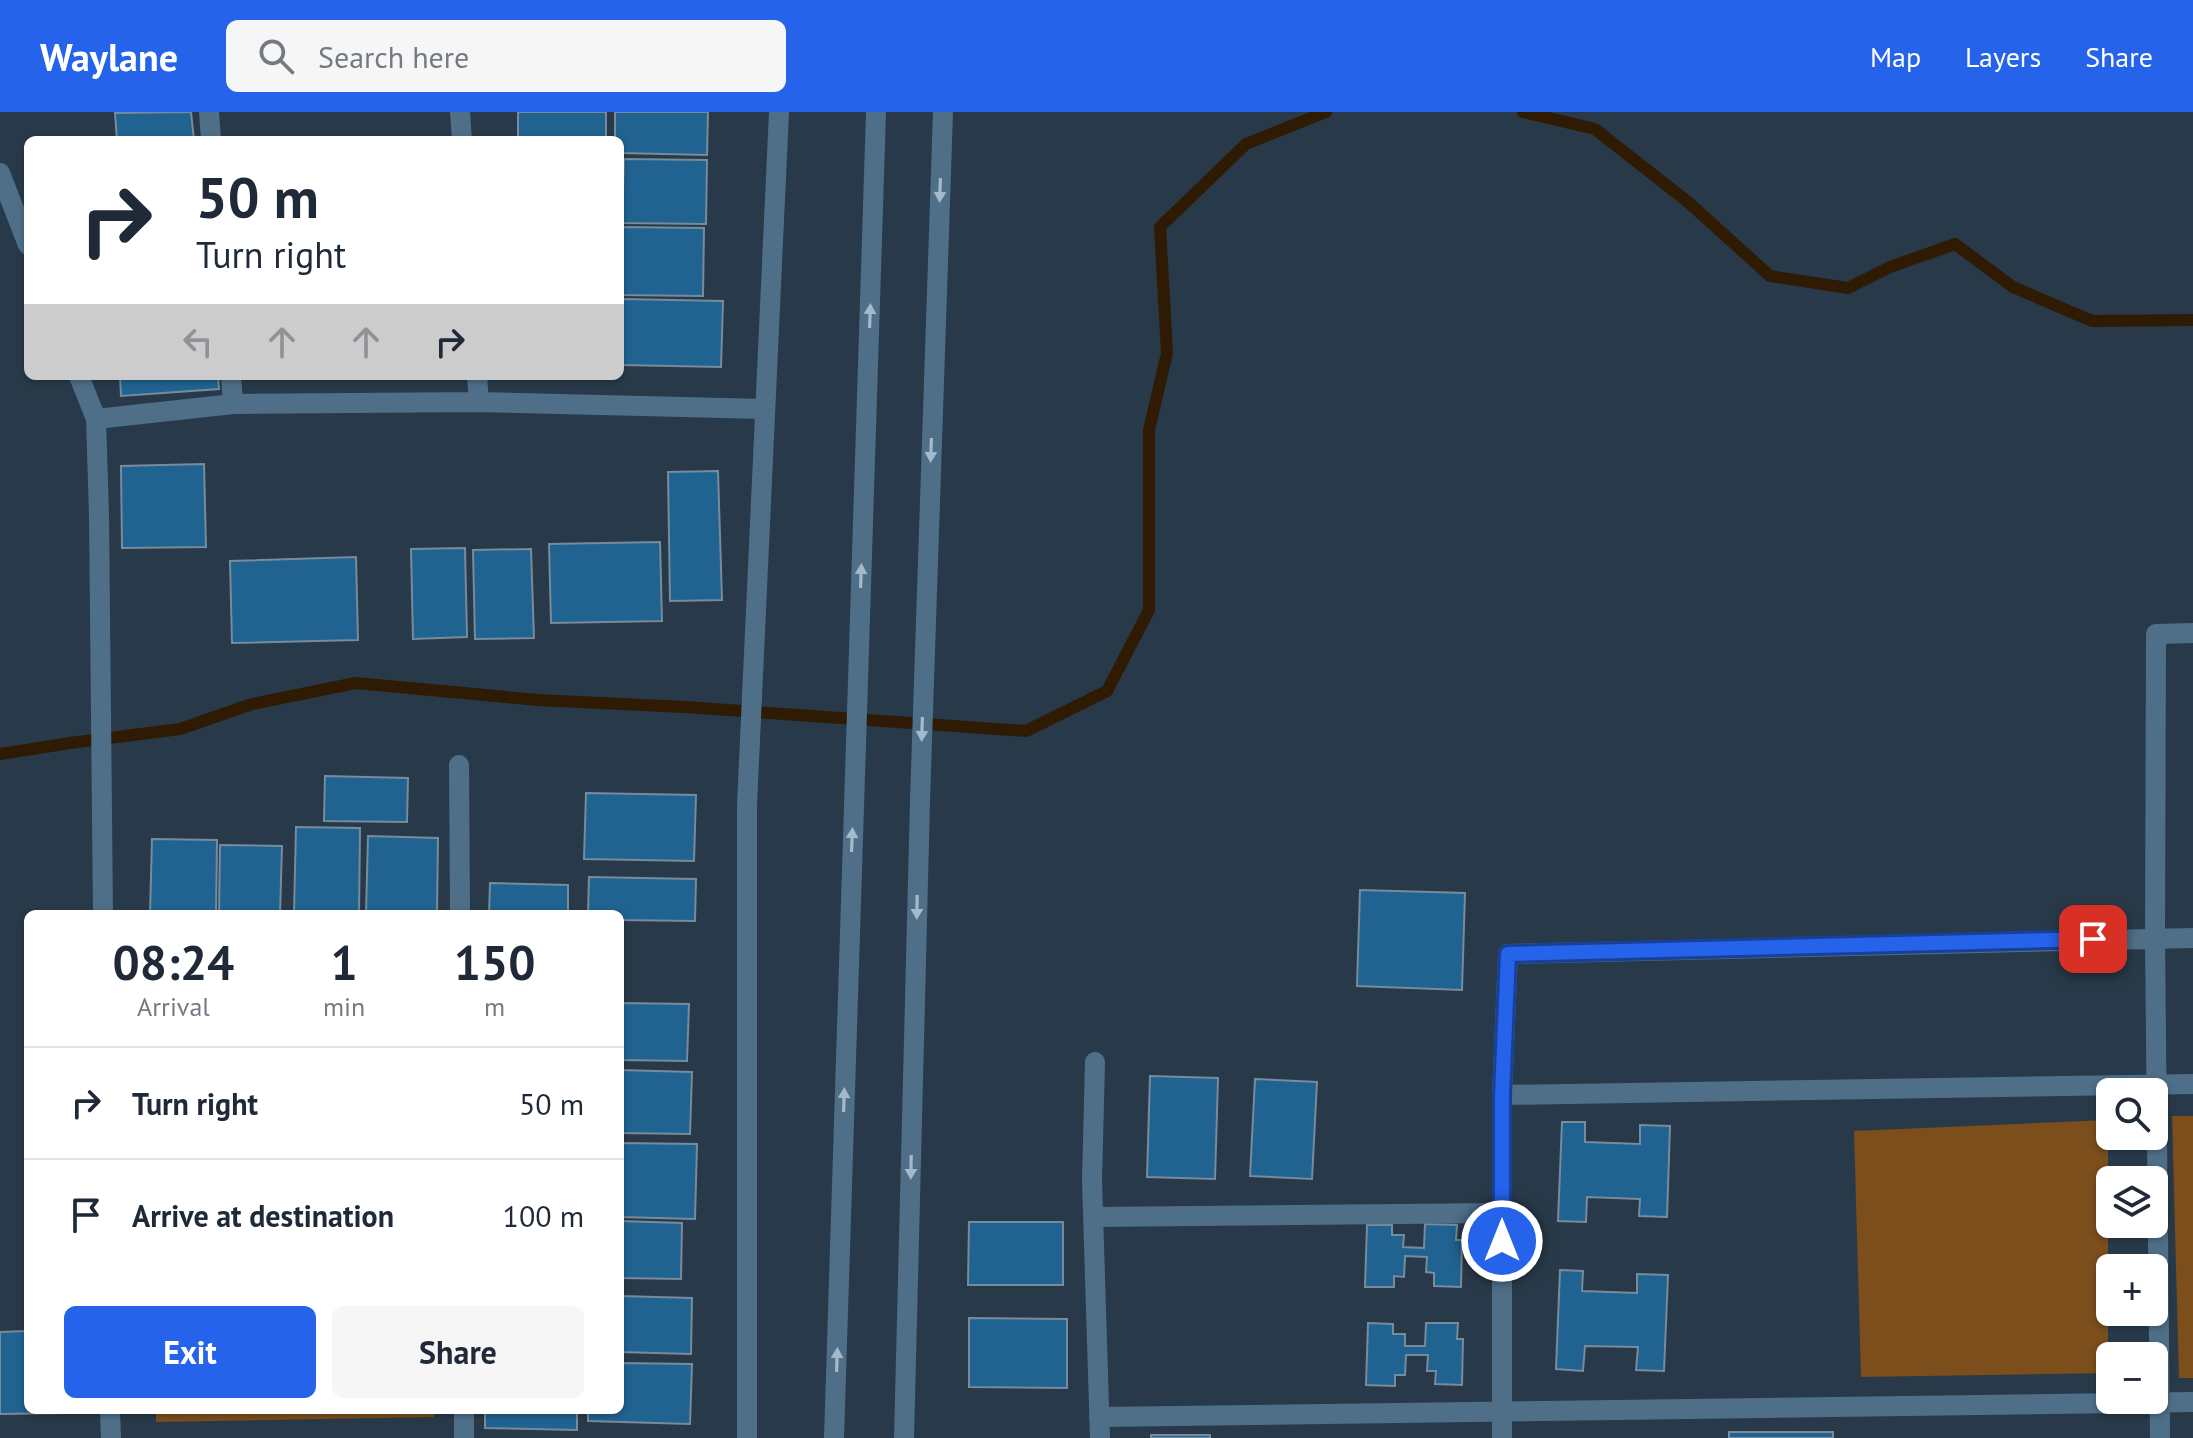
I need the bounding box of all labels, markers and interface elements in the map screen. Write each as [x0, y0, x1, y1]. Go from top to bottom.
search box [226, 20, 786, 92]
text: Waylane [40, 32, 178, 81]
icon: search [254, 34, 298, 78]
text: Search here [318, 37, 469, 76]
text: Map [1870, 38, 1921, 75]
text: Layers [1965, 38, 2041, 75]
text: Share [2085, 38, 2153, 75]
text: 50 m [196, 161, 319, 233]
icon: right [64, 168, 168, 272]
one-way arrow [934, 178, 947, 203]
text: Turn right [196, 231, 346, 278]
one-way arrow [863, 303, 876, 328]
icon: left [176, 320, 220, 364]
icon: ahead [260, 320, 304, 364]
icon: ahead [344, 320, 388, 364]
icon: right [428, 320, 472, 364]
one-way arrow [925, 438, 938, 463]
one-way arrow [855, 563, 868, 588]
one-way arrow [916, 717, 929, 742]
one-way arrow [846, 827, 859, 852]
one-way arrow [911, 895, 923, 920]
pin [2059, 905, 2127, 973]
icon: arrive [2071, 917, 2115, 961]
text: 08:24 [113, 931, 234, 993]
text: 1 [330, 931, 358, 993]
text: 150 [454, 931, 535, 993]
text: Arrival [137, 990, 210, 1023]
text: min [323, 990, 365, 1023]
text: m [484, 990, 505, 1023]
map controls [2096, 1078, 2168, 1414]
button: search [2096, 1078, 2168, 1150]
icon: right [64, 1081, 108, 1125]
text: Turn right [132, 1084, 258, 1123]
text: 50 m [519, 1084, 584, 1123]
one-way arrow [838, 1087, 851, 1112]
one-way arrow [904, 1155, 917, 1180]
button: layers [2096, 1166, 2168, 1238]
icon: arrive [64, 1193, 108, 1237]
text: Arrive at destination [132, 1196, 394, 1235]
text: 100 m [503, 1196, 584, 1235]
position arrow [1460, 1199, 1544, 1283]
button: + [2096, 1254, 2168, 1326]
button: Exit [64, 1306, 316, 1398]
button: Share [332, 1306, 584, 1398]
button: − [2096, 1342, 2168, 1414]
one-way arrow [830, 1347, 843, 1372]

